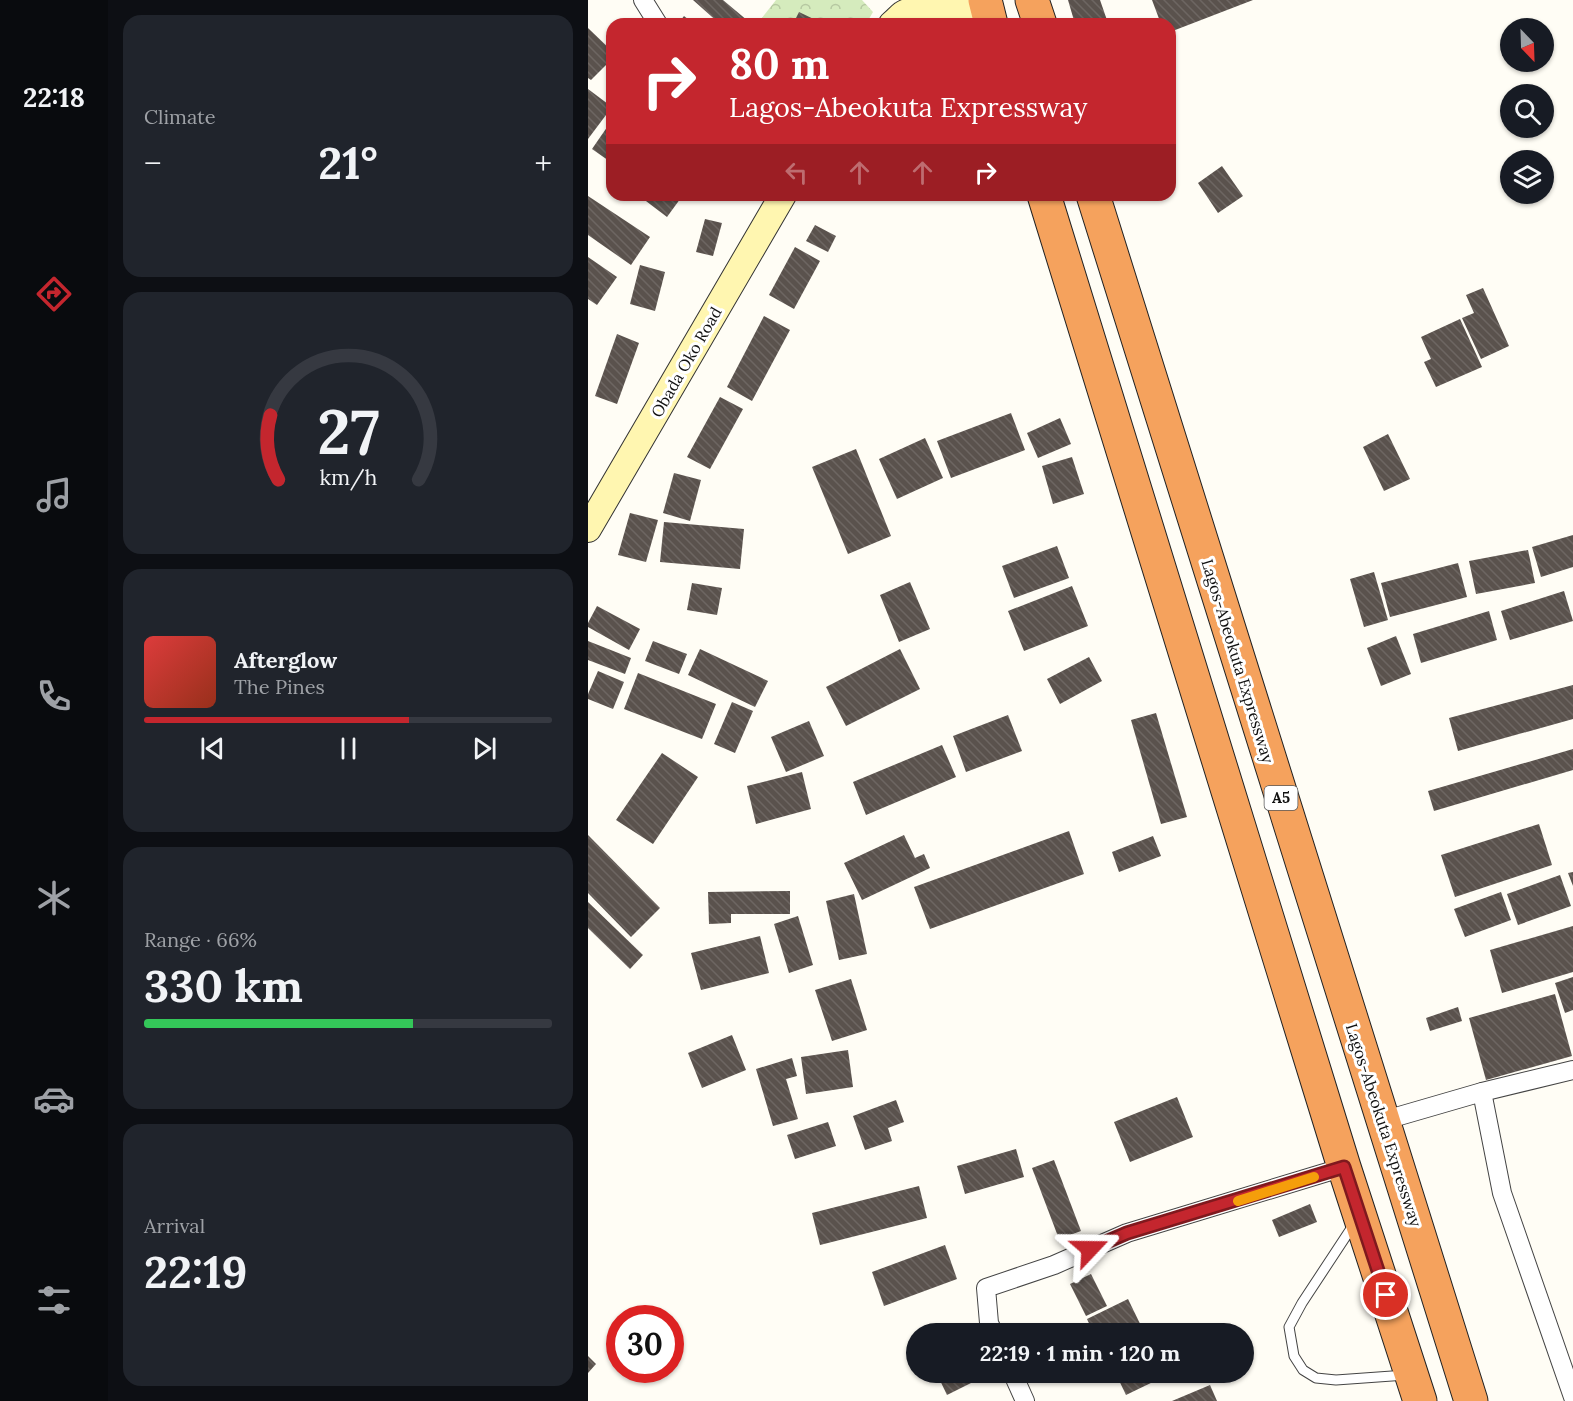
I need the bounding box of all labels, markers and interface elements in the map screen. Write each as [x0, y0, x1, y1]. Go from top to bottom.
north arrow [1500, 18, 1554, 72]
map controls [1500, 18, 1554, 204]
text: 80 m [729, 37, 829, 91]
icon: right [630, 42, 708, 120]
text: 22:18 [23, 80, 85, 114]
button: search [1500, 84, 1554, 138]
text: Lagos-Abeokuta Expressway [729, 90, 1088, 124]
text: Climate [144, 104, 216, 129]
text: 21° [318, 134, 378, 191]
text: − [144, 142, 162, 184]
text: + [534, 142, 552, 184]
button: layers [1500, 150, 1554, 204]
icon: left [780, 156, 813, 189]
icon: ahead [843, 156, 876, 189]
icon: ahead [906, 156, 939, 189]
icon: right [969, 156, 1002, 189]
icon: directions [33, 273, 75, 315]
street label: Obada Oko Road [646, 303, 726, 421]
text: 27 [317, 391, 379, 471]
text: km/h [319, 464, 377, 492]
icon: music [33, 474, 75, 516]
street label: Lagos-Abeokuta Expressway [1197, 556, 1279, 766]
text: Afterglow [234, 646, 337, 674]
text: The Pines [234, 674, 325, 699]
icon: phone [33, 675, 75, 717]
icon: previous [196, 732, 229, 765]
icon: pause [332, 732, 365, 765]
icon: next [468, 732, 501, 765]
road number: A5 [1264, 786, 1298, 810]
icon: climate [33, 877, 75, 919]
text: Range · 66% [144, 927, 257, 952]
text: 330 km [144, 957, 303, 1014]
street label: Lagos-Abeokuta Expressway [1342, 1021, 1427, 1230]
icon: car [33, 1078, 75, 1120]
text: Arrival [144, 1213, 205, 1238]
position arrow [1058, 1217, 1122, 1281]
text: 22:19 [144, 1243, 247, 1300]
pin [1360, 1269, 1411, 1320]
icon: arrive [1369, 1278, 1402, 1311]
icon: filters [33, 1279, 75, 1321]
speed limit sign: 30 [606, 1305, 684, 1383]
text: 22:19 · 1 min · 120 m [980, 1339, 1180, 1367]

